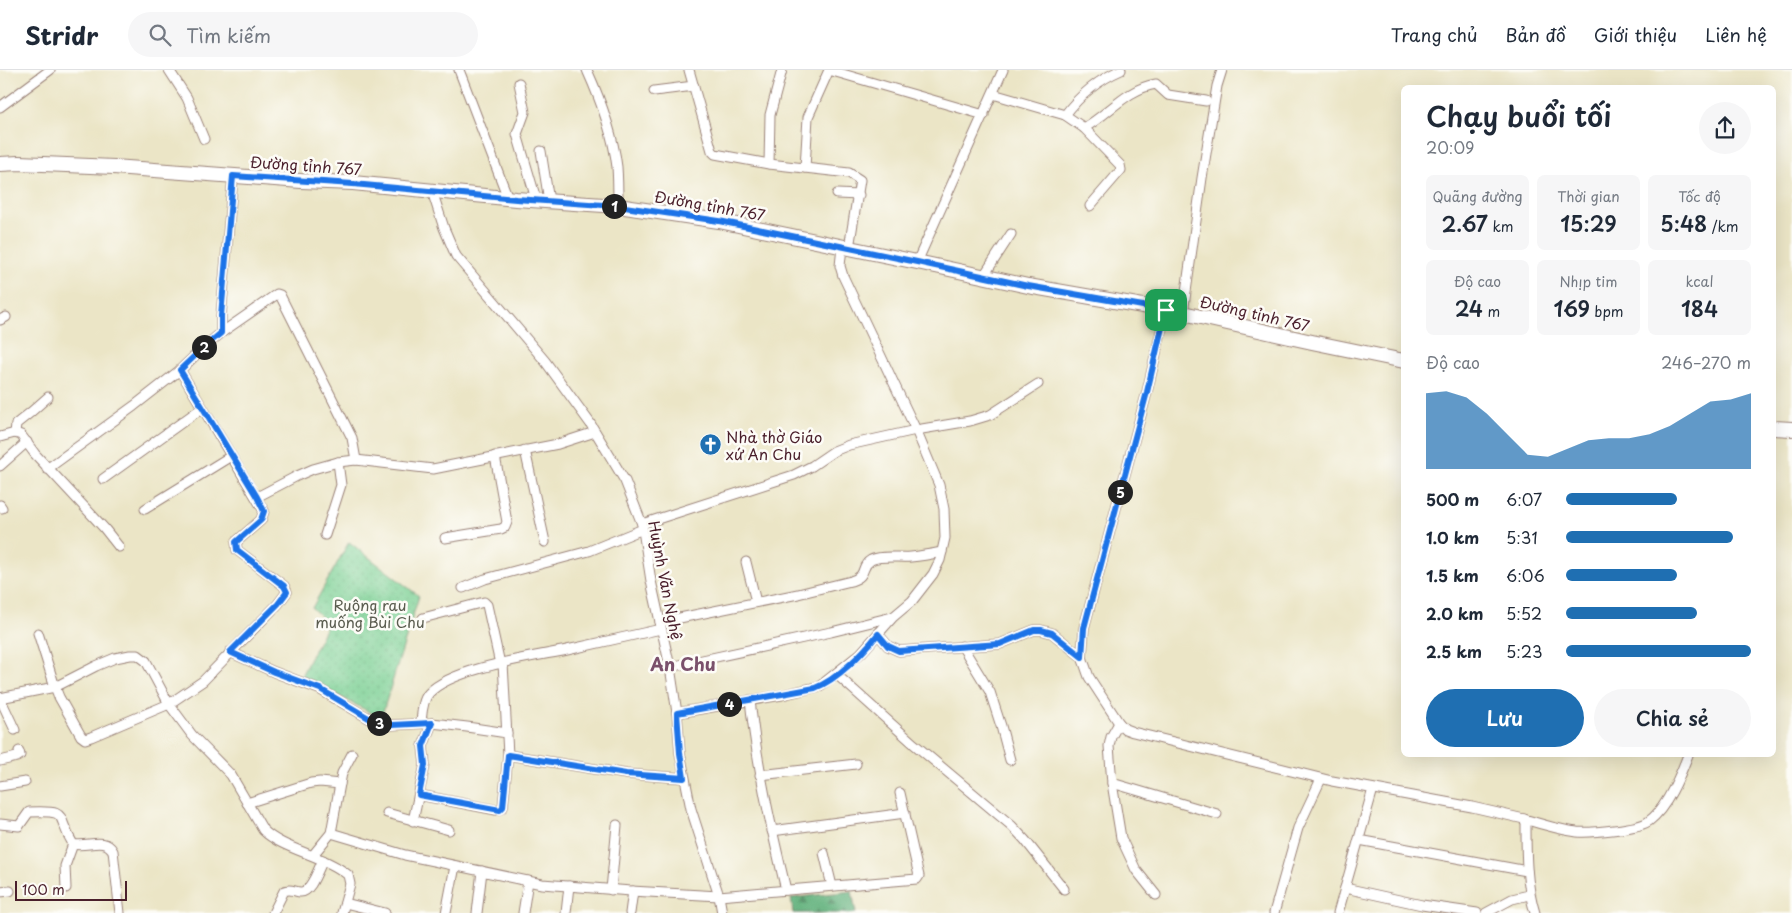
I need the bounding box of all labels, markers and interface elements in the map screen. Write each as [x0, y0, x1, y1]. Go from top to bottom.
search box [128, 12, 478, 57]
text: Stridr [25, 17, 98, 53]
icon: search [146, 21, 174, 49]
text: Tìm kiếm [186, 21, 271, 49]
text: Trang chủ [1391, 21, 1478, 48]
text: Bản đồ [1506, 21, 1566, 48]
text: Giới thiệu [1594, 21, 1677, 48]
text: Liên hệ [1705, 21, 1767, 48]
text: Chạy buổi tối [1426, 94, 1612, 137]
button: share [1699, 102, 1751, 154]
text: 20:09 [1426, 135, 1474, 159]
street label: Đường tỉnh 767 [249, 150, 363, 180]
street label: Đường tỉnh 767 [653, 184, 768, 226]
text: Quãng đường [1432, 186, 1523, 207]
text: Thời gian [1557, 186, 1620, 207]
text: Tốc độ [1678, 186, 1721, 207]
pin: 1 [602, 194, 626, 218]
text: 1 [611, 196, 618, 217]
text: 2.67 [1442, 207, 1488, 239]
text: 15:29 [1560, 207, 1617, 239]
text: 5:48 [1660, 207, 1707, 239]
text: km [1488, 216, 1513, 237]
text: /km [1707, 216, 1739, 237]
text: Độ cao [1454, 271, 1501, 292]
text: Nhịp tim [1560, 271, 1617, 292]
text: kcal [1686, 271, 1713, 292]
pin [1145, 289, 1187, 331]
street label: Đường tỉnh 767 [1198, 289, 1313, 337]
text: 24 [1455, 292, 1483, 324]
text: 169 [1553, 292, 1590, 324]
text: 184 [1681, 292, 1718, 324]
icon: arrive [1152, 296, 1180, 324]
text: m [1483, 301, 1500, 322]
text: bpm [1590, 301, 1624, 322]
pin: 2 [192, 334, 216, 360]
text: 2 [200, 337, 209, 358]
text: Độ cao [1426, 350, 1480, 374]
text: 246–270 m [1661, 350, 1751, 374]
place label: Nhà thờ Giáo xứ An Chu [726, 425, 822, 465]
church icon: Nhà thờ Giáo xứ An Chu [698, 433, 722, 457]
pin: 5 [1108, 480, 1132, 504]
text: 5 [1116, 482, 1125, 503]
text: 500 m [1426, 487, 1479, 511]
text: 6:07 [1506, 487, 1542, 511]
street label: Huỳnh Văn Nghệ [643, 518, 689, 642]
text: 1.0 km [1426, 525, 1479, 549]
text: 5:31 [1506, 525, 1538, 549]
text: 1.5 km [1426, 563, 1479, 587]
text: 6:06 [1506, 563, 1545, 587]
park label: Ruộng rau muống Bùi Chu [315, 593, 425, 633]
text: 2.0 km [1426, 601, 1483, 625]
text: 5:52 [1506, 601, 1542, 625]
text: 2.5 km [1426, 639, 1482, 663]
text: 5:23 [1506, 639, 1543, 663]
district label: An Chu [649, 650, 716, 677]
button: Lưu [1426, 689, 1584, 747]
button: Chia sẻ [1594, 689, 1751, 747]
pin: 4 [716, 692, 742, 716]
text: 4 [725, 694, 734, 715]
pin: 3 [366, 710, 392, 736]
text: 3 [375, 713, 384, 734]
scale bar [15, 878, 128, 901]
text: 100 m [22, 879, 65, 900]

